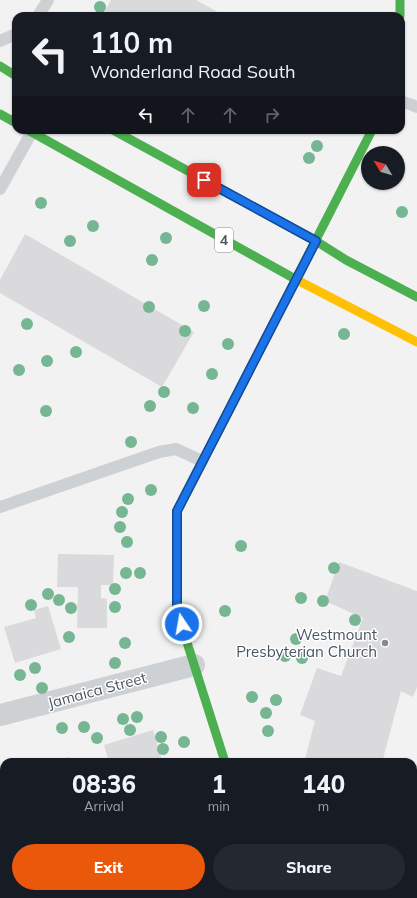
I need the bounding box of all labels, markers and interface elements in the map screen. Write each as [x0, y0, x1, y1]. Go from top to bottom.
text: 110 m [90, 25, 173, 60]
icon: left [24, 28, 76, 80]
text: Wonderland Road South [90, 60, 296, 83]
icon: left [135, 104, 157, 126]
icon: ahead [177, 104, 199, 126]
icon: ahead [219, 104, 241, 126]
icon: right [261, 104, 283, 126]
north arrow [361, 146, 405, 190]
map controls [361, 146, 405, 190]
pin [187, 163, 221, 197]
icon: arrive [193, 169, 215, 191]
road number: 4 [215, 228, 233, 252]
position arrow [161, 603, 203, 645]
place label: Westmount Presbyterian Church [236, 625, 377, 661]
marker: Westmount Presbyterian Church [380, 638, 390, 648]
street label: Jamaica Street [46, 668, 148, 712]
text: 08:36 [72, 769, 136, 799]
text: 1 [212, 769, 226, 799]
text: 140 [302, 769, 345, 799]
text: Arrival [84, 798, 124, 814]
text: min [208, 798, 230, 814]
text: m [318, 798, 329, 814]
button: Exit [12, 844, 205, 890]
button: Share [213, 844, 405, 890]

